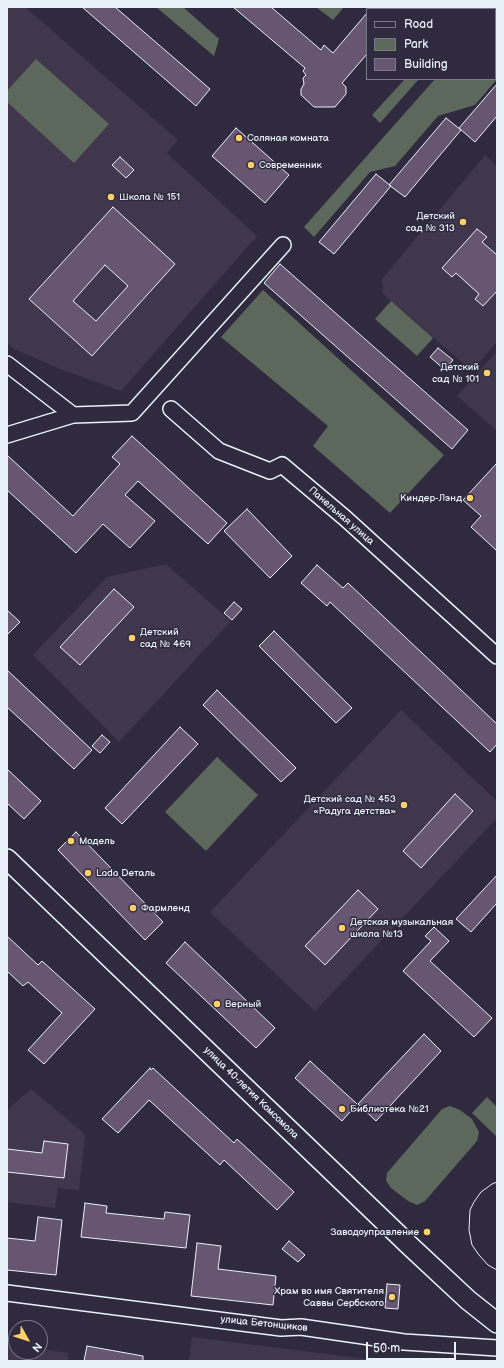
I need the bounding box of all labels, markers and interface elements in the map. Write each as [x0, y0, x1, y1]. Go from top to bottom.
legend [366, 8, 496, 80]
text: Road [404, 17, 433, 32]
text: Park [404, 37, 428, 52]
text: Building [404, 57, 448, 72]
place label: Соляная комната [247, 132, 329, 144]
marker: Соляная комната [234, 133, 244, 143]
place label: Современник [259, 159, 322, 171]
marker: Современник [246, 160, 256, 170]
place label: Школа № 151 [119, 191, 180, 203]
marker: Школа № 151 [106, 192, 116, 202]
place label: Детский сад № 313 [406, 210, 455, 234]
marker: Детский сад № 313 [458, 217, 468, 227]
place label: Детский сад № 101 [432, 361, 479, 384]
marker: Детский сад № 101 [482, 368, 492, 378]
street label: Панельная улица [306, 484, 376, 548]
place label: Киндер-Лэнд [400, 492, 462, 504]
marker: Киндер-Лэнд [465, 493, 475, 503]
place label: Детский сад № 469 [140, 626, 191, 650]
marker: Детский сад № 469 [127, 633, 137, 643]
place label: Детский сад № 453 «Радуга детства» [304, 793, 396, 816]
marker: Детский сад № 453 «Радуга детства» [399, 800, 409, 810]
place label: Модель [79, 835, 115, 847]
marker: Модель [66, 836, 76, 846]
place label: Lada Dеталь [96, 867, 155, 879]
marker: Lada Dеталь [83, 868, 93, 878]
place label: Фармленд [141, 902, 190, 914]
marker: Фармленд [128, 903, 138, 913]
place label: Детская музыкальная школа №13 [350, 916, 453, 940]
marker: Детская музыкальная школа №13 [337, 923, 347, 933]
place label: Верный [225, 998, 261, 1010]
marker: Верный [212, 999, 222, 1009]
street label: улица 40-летия Комсомола [201, 1044, 301, 1142]
place label: Библиотека №21 [350, 1103, 429, 1115]
marker: Библиотека №21 [337, 1104, 347, 1114]
place label: Заводоуправление [331, 1226, 419, 1238]
marker: Заводоуправление [422, 1227, 432, 1237]
place label: Храм во имя Святителя Саввы Сербского [274, 1285, 384, 1308]
marker: Храм во имя Святителя Саввы Сербского [387, 1292, 397, 1302]
street label: улица Бетонщиков [220, 1313, 308, 1335]
north arrow [8, 1320, 48, 1360]
scale bar [368, 1334, 458, 1360]
text: N [29, 1340, 45, 1355]
text: 50 m [373, 1341, 400, 1356]

